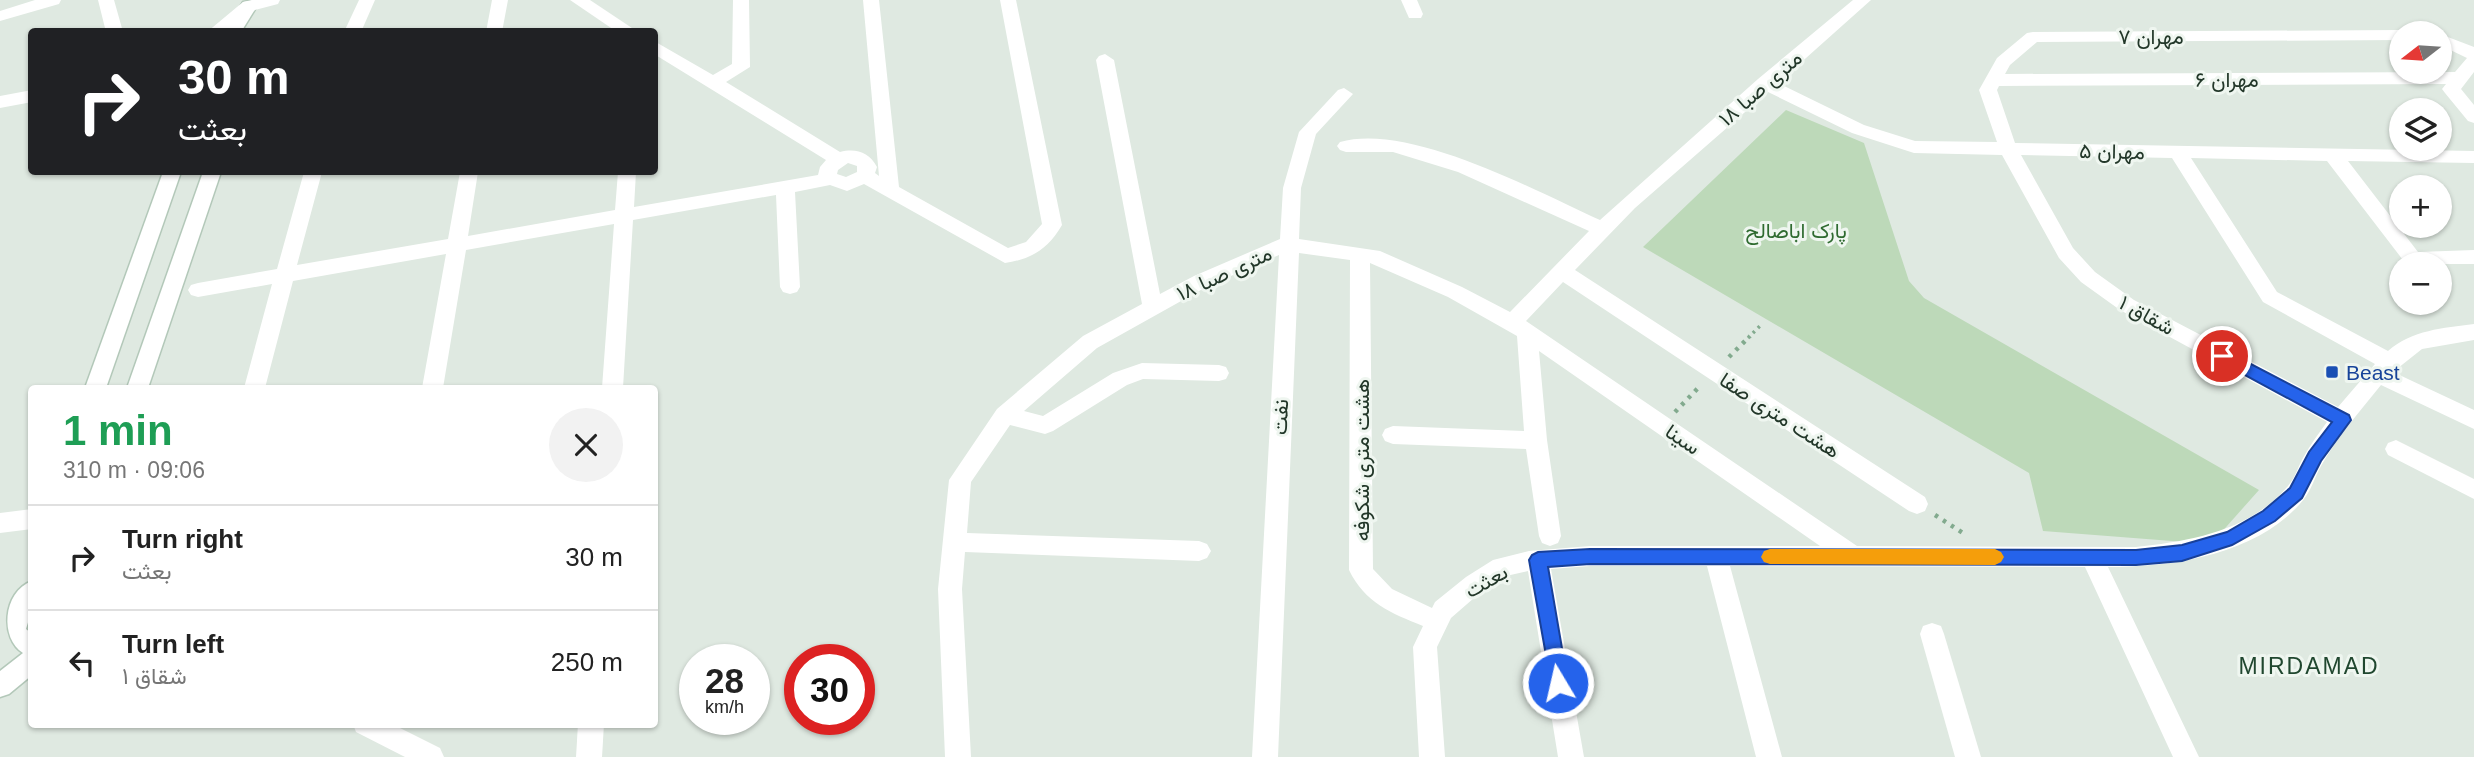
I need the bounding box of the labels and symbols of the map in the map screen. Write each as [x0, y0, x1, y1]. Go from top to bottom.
north arrow [2389, 21, 2452, 84]
street label: مهران ۷ [2118, 25, 2184, 50]
street label: متری صبا ۱۸ [1714, 46, 1807, 132]
street label: مهران ۶ [2195, 68, 2259, 93]
street label: مهران ۵ [2079, 139, 2145, 165]
park label: پارک اباصالح [1745, 219, 1847, 245]
street label: متری صبا ۱۸ [1173, 241, 1276, 307]
street label: شقاق ۱ [2115, 291, 2178, 340]
pin [2192, 326, 2252, 386]
place label: Beast [2346, 361, 2400, 384]
marker: Beast [2324, 364, 2340, 380]
street label: هشت متری صفا [1714, 368, 1844, 464]
street label: هشت متری شکوفه [1350, 379, 1375, 541]
street label: نفت [1268, 399, 1292, 435]
street label: سینا [1661, 419, 1705, 460]
street label: بعثت [1461, 560, 1512, 603]
speed limit sign: 30 [784, 644, 875, 735]
position arrow [1521, 646, 1595, 720]
district label: MIRDAMAD [2238, 653, 2380, 679]

